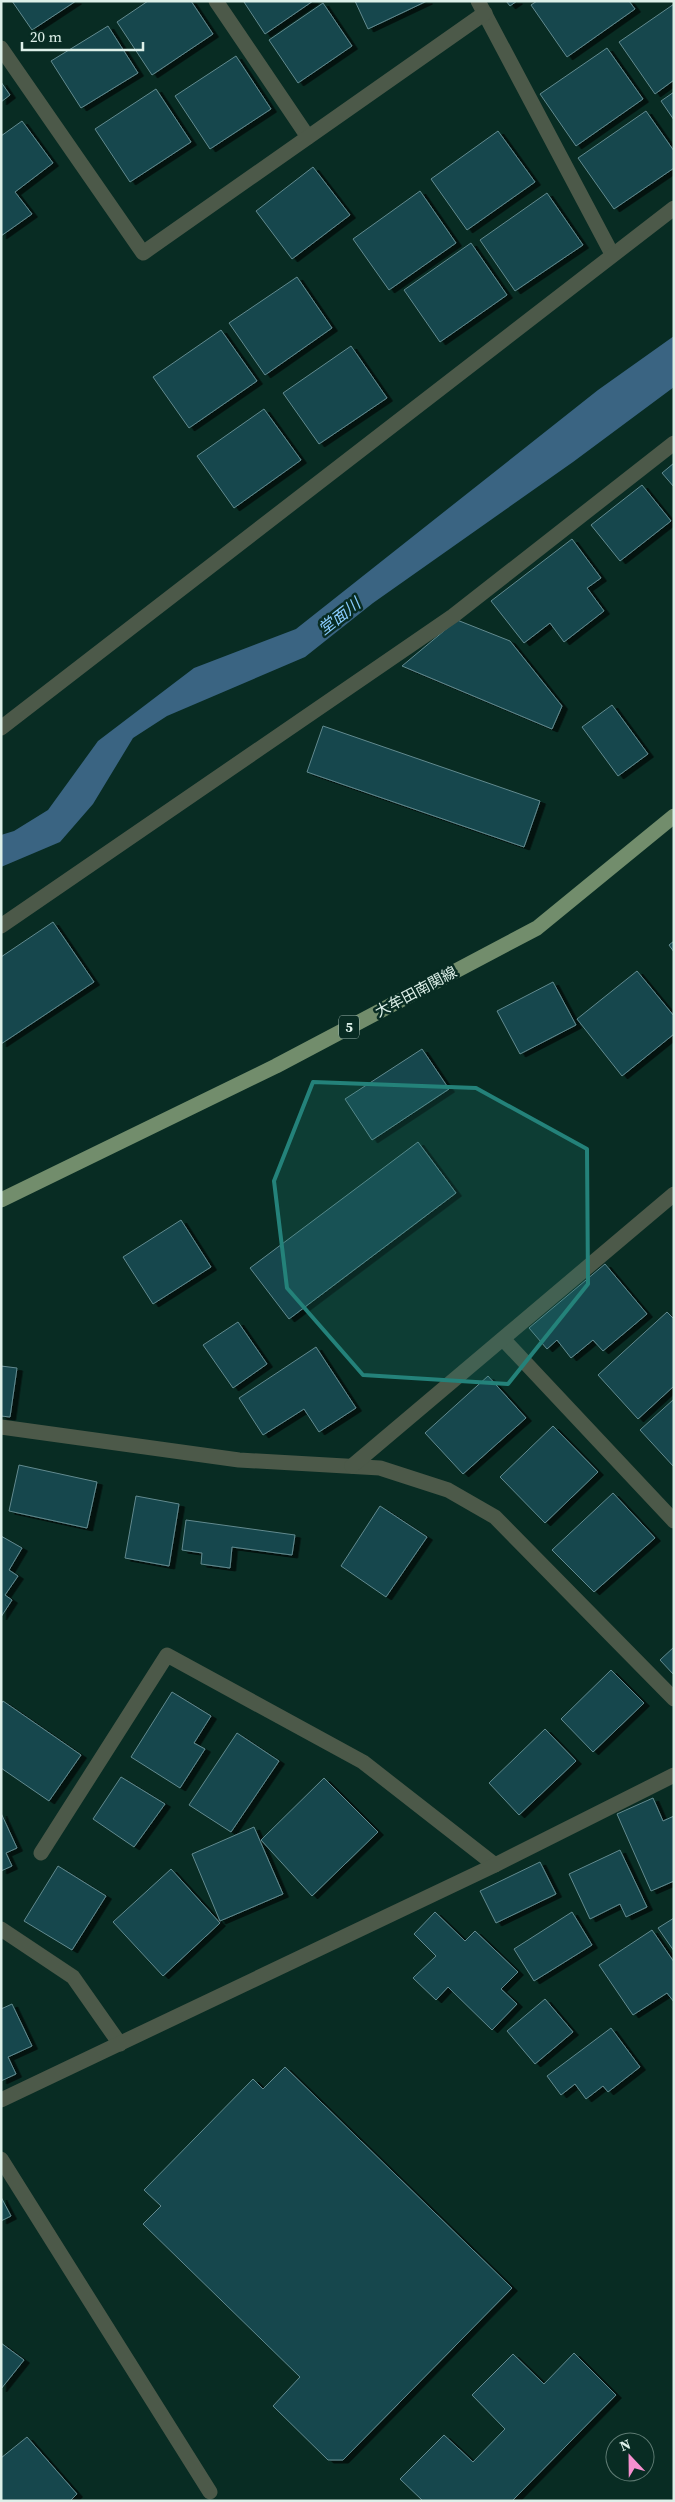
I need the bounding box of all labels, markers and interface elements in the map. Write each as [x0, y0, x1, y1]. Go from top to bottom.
scale bar [22, 20, 144, 52]
text: 20 m [30, 26, 62, 47]
water label: 堂面川 [313, 591, 366, 639]
street label: 大牟田南関線 [371, 961, 460, 1022]
road number: 5 [339, 1016, 359, 1038]
north arrow [605, 2432, 655, 2482]
text: N [617, 2434, 634, 2456]

